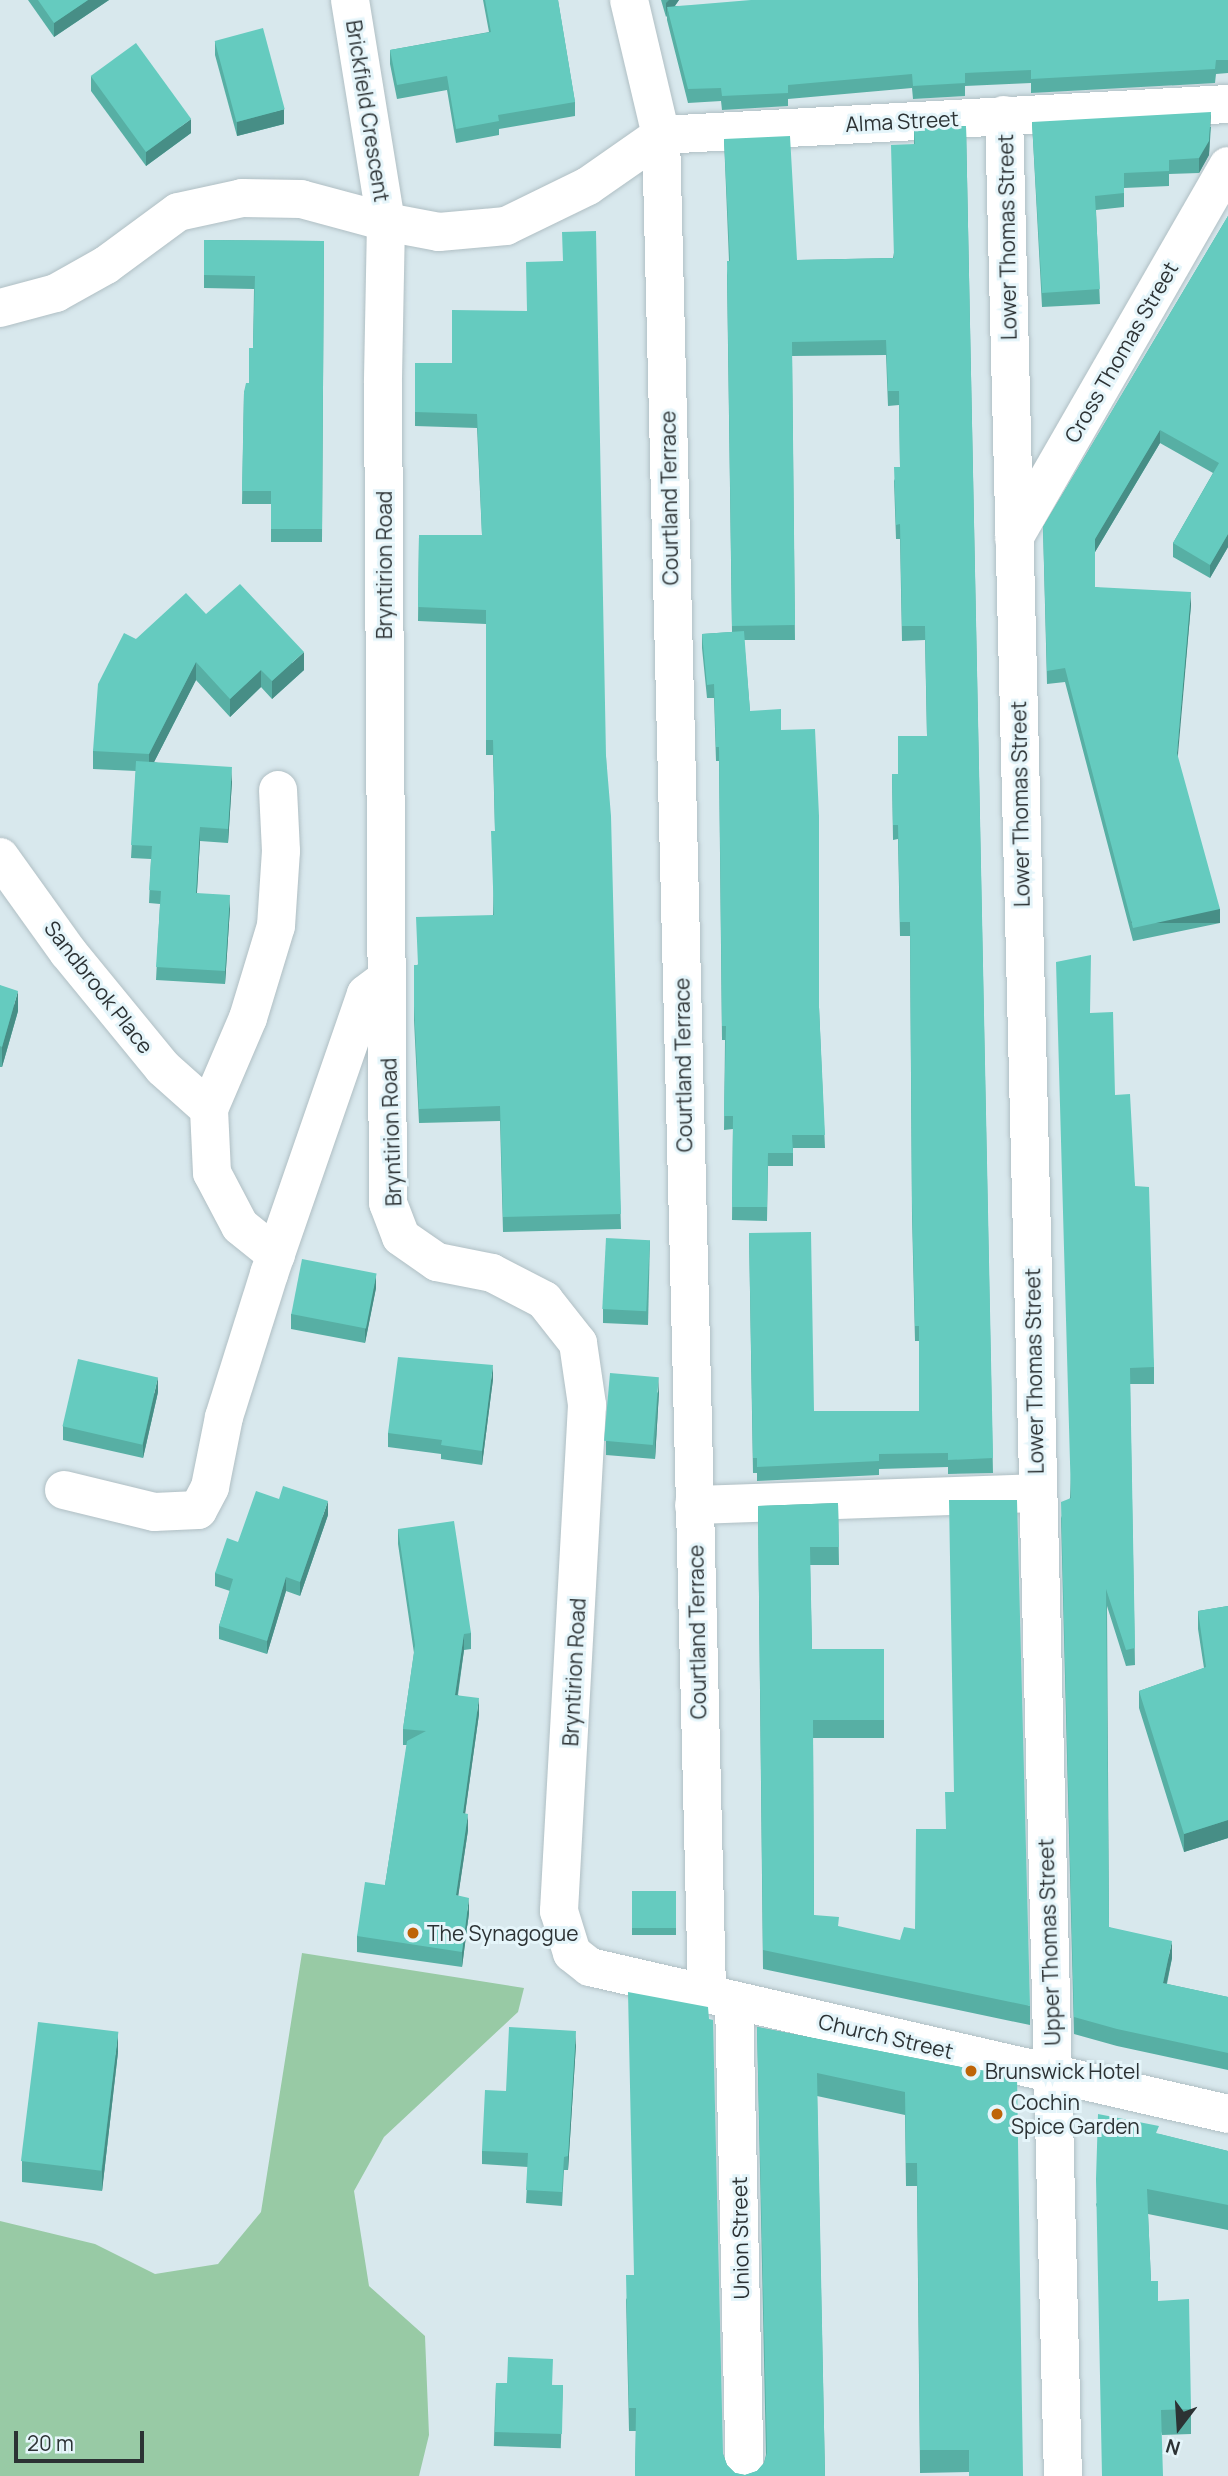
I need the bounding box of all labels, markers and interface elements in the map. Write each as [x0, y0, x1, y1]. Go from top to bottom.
street label: Brickfield Crescent [341, 18, 395, 204]
street label: Alma Street [845, 105, 959, 137]
street label: Lower Thomas Street [993, 134, 1021, 340]
street label: Cross Thomas Street [1059, 257, 1183, 447]
street label: Courtland Terrace [655, 410, 683, 586]
street label: Bryntirion Road [371, 491, 397, 639]
street label: Lower Thomas Street [1006, 701, 1034, 907]
street label: Sandbrook Place [39, 916, 159, 1058]
street label: Courtland Terrace [669, 977, 697, 1153]
street label: Bryntirion Road [376, 1057, 406, 1207]
street label: Lower Thomas Street [1020, 1268, 1048, 1474]
street label: Courtland Terrace [683, 1544, 711, 1720]
street label: Bryntirion Road [558, 1597, 590, 1747]
street label: Upper Thomas Street [1033, 1838, 1065, 2046]
place label: The Synagogue [427, 1920, 578, 1946]
marker: The Synagogue [405, 1925, 421, 1941]
street label: Church Street [816, 2008, 956, 2064]
place label: Brunswick Hotel [985, 2058, 1140, 2084]
marker: Brunswick Hotel [963, 2063, 979, 2079]
place label: Cochin Spice Garden [1011, 2089, 1140, 2139]
marker: Cochin Spice Garden [989, 2106, 1005, 2122]
street label: Union Street [726, 2176, 754, 2300]
north arrow [1144, 2392, 1214, 2462]
scale bar [18, 2416, 147, 2460]
text: 20 m [27, 2429, 74, 2457]
text: N [1163, 2433, 1183, 2462]

